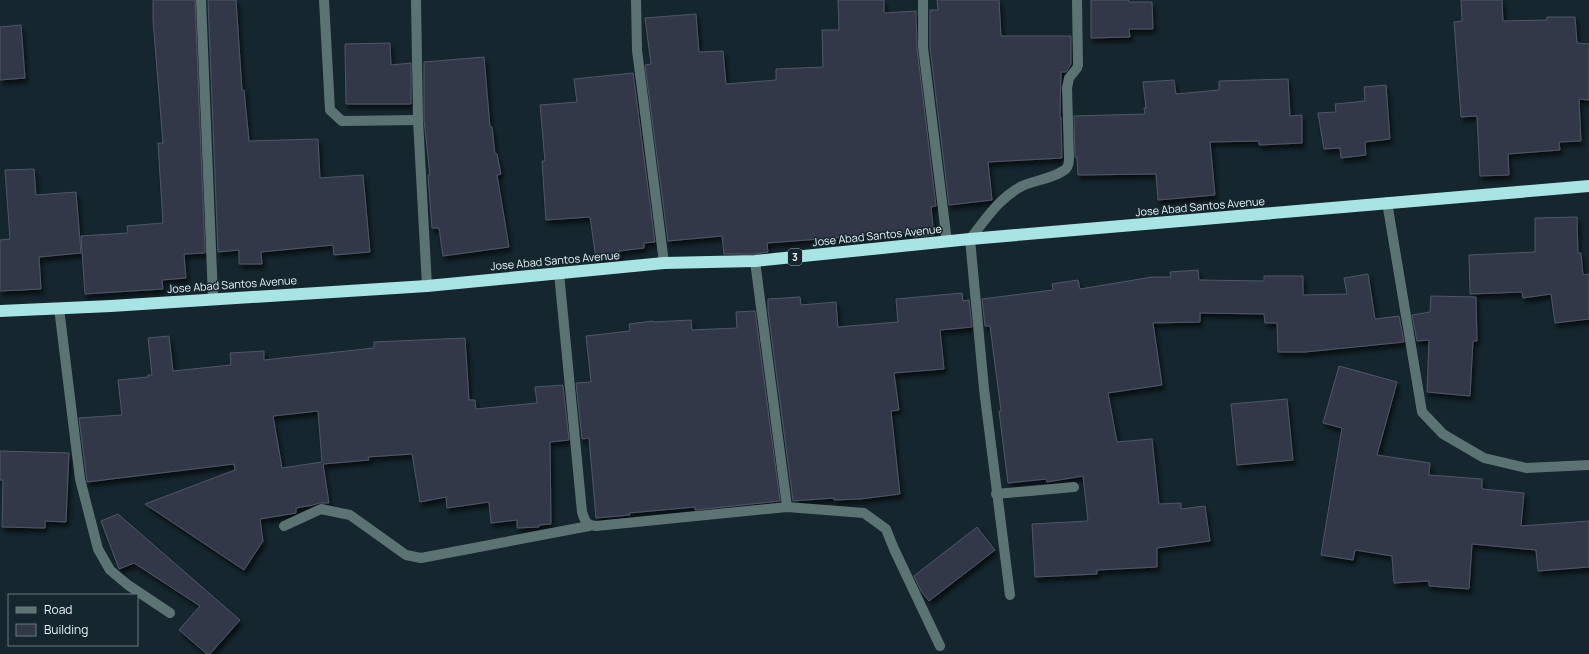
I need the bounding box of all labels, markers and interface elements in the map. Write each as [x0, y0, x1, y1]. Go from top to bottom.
street label: Jose Abad Santos Avenue [1135, 193, 1266, 219]
street label: Jose Abad Santos Avenue [812, 221, 943, 249]
street label: Jose Abad Santos Avenue [490, 247, 621, 273]
road number: 3 [788, 249, 802, 265]
street label: Jose Abad Santos Avenue [167, 272, 298, 296]
legend [8, 594, 138, 646]
text: Road [44, 601, 72, 618]
text: Building [44, 621, 88, 638]

